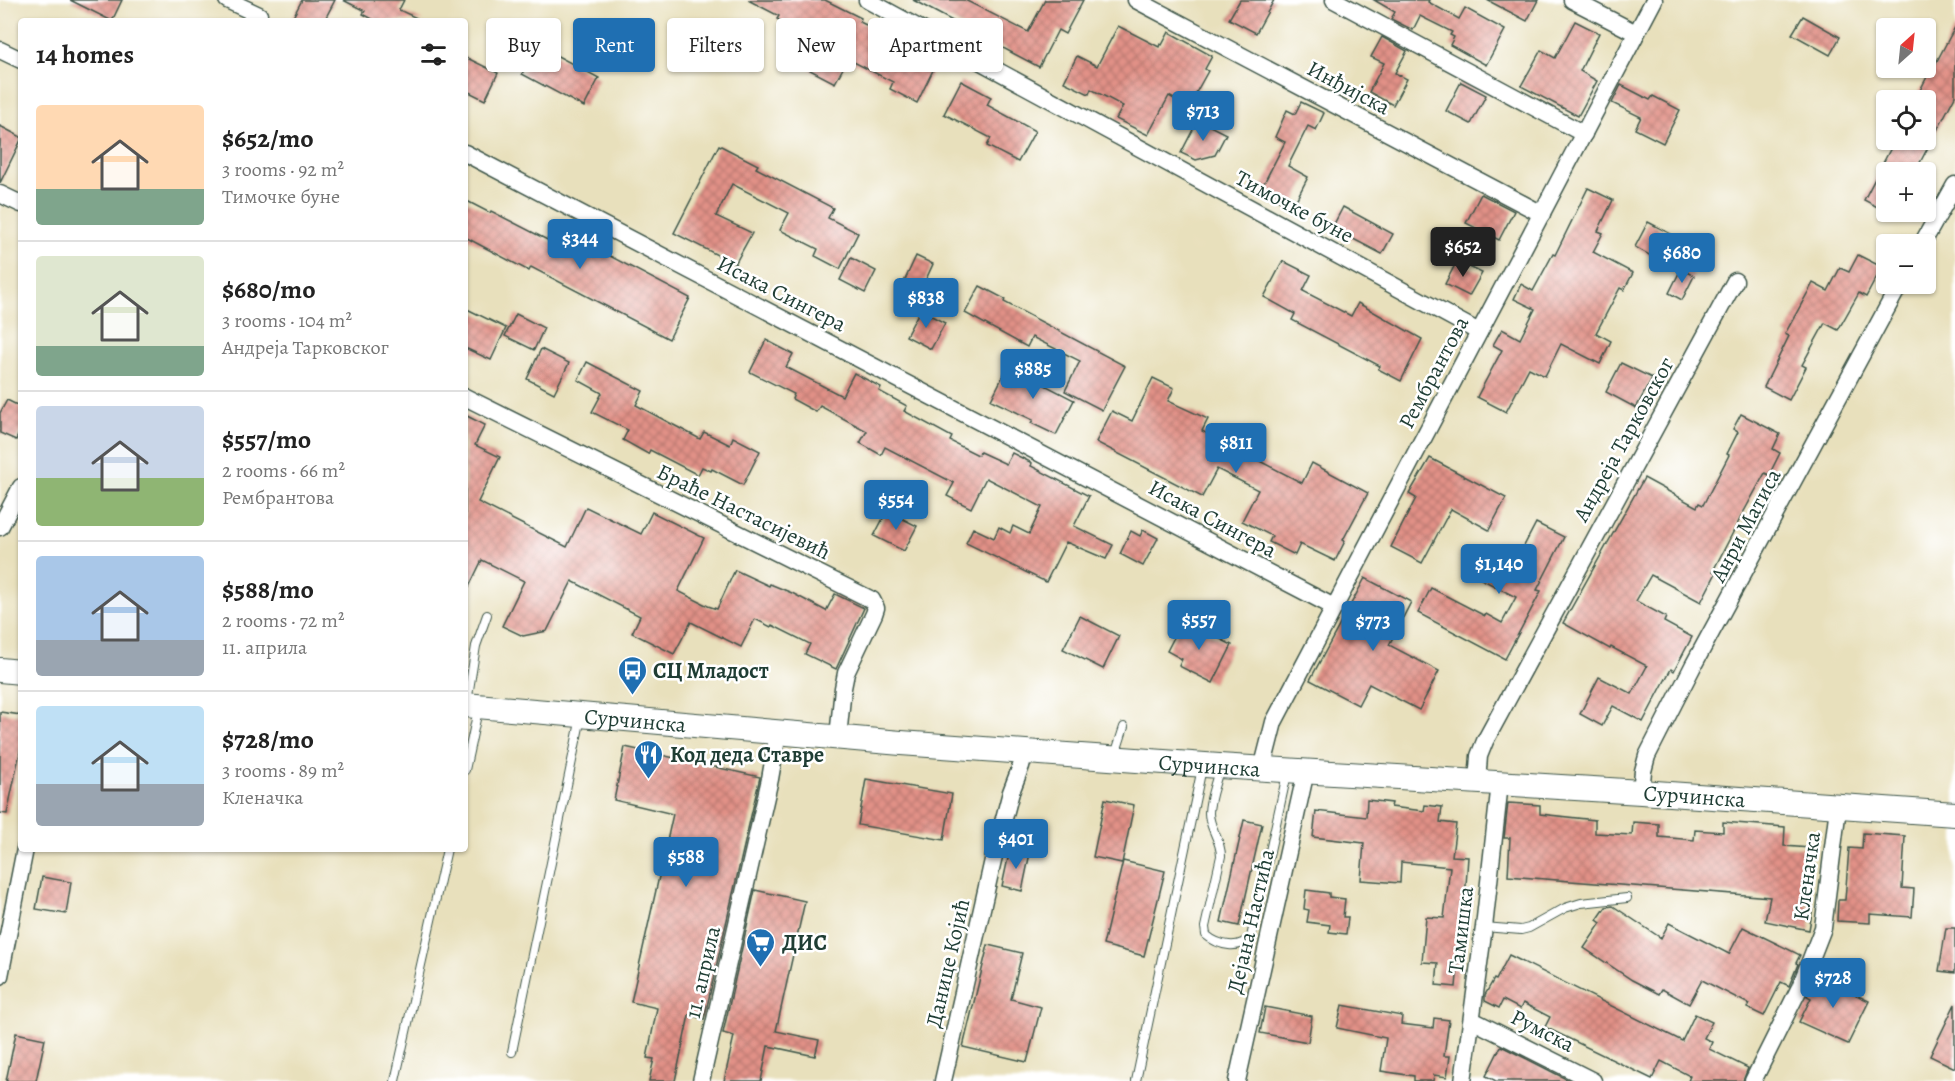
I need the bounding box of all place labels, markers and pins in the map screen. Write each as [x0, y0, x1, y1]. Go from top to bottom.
pin: $713 [1167, 91, 1239, 142]
pin: $344 [544, 219, 616, 270]
pin: $652 [1427, 227, 1499, 278]
pin: $680 [1646, 233, 1718, 284]
pin: $838 [890, 278, 962, 329]
pin: $885 [997, 349, 1069, 400]
pin: $811 [1200, 423, 1272, 474]
pin: $554 [860, 480, 932, 531]
pin: $1,140 [1450, 544, 1548, 595]
pin: $557 [1163, 600, 1235, 651]
pin: $773 [1337, 601, 1409, 652]
bus stop icon: СЦ Младост [616, 654, 648, 696]
place label: СЦ Младост [653, 656, 769, 686]
restaurant icon: Код деда Ставре [633, 738, 665, 780]
place label: Код деда Ставре [670, 740, 824, 770]
pin: $401 [980, 819, 1052, 870]
pin: $588 [650, 837, 722, 888]
supermarket icon: ДИС [745, 926, 777, 968]
place label: ДИС [782, 928, 827, 958]
pin: $728 [1797, 958, 1869, 1009]

